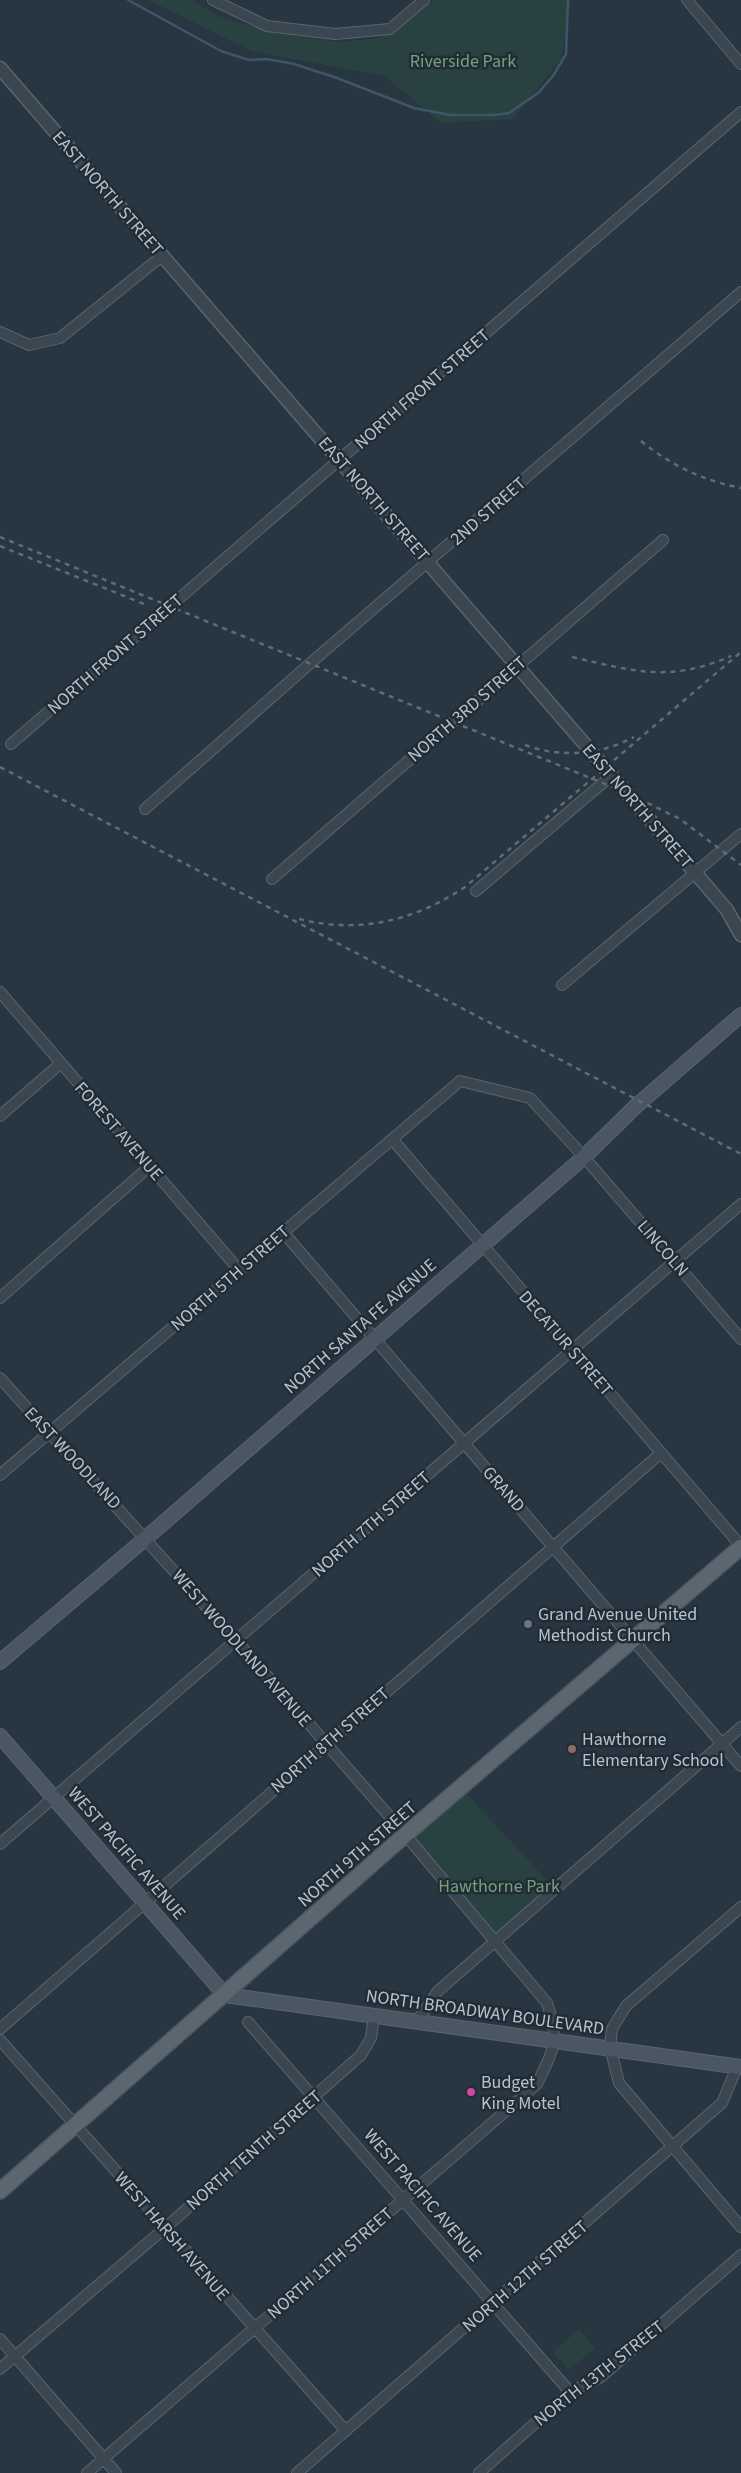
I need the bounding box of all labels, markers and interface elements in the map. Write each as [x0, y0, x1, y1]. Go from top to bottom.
park label: Riverside Park [410, 49, 516, 74]
street label: EAST NORTH STREET [46, 125, 169, 261]
street label: NORTH FRONT STREET [349, 323, 496, 455]
street label: EAST NORTH STREET [312, 431, 435, 567]
street label: 2ND STREET [445, 471, 532, 551]
street label: NORTH FRONT STREET [42, 588, 189, 720]
street label: NORTH 3RD STREET [402, 650, 532, 768]
street label: EAST NORTH STREET [576, 738, 699, 874]
street label: FOREST AVENUE [69, 1076, 169, 1186]
street label: LINCOLN [631, 1215, 694, 1282]
street label: NORTH 5TH STREET [165, 1219, 295, 1337]
street label: NORTH SANTA FE AVENUE [279, 1253, 442, 1400]
street label: DECATUR STREET [513, 1285, 619, 1402]
street label: EAST WOODLAND [18, 1402, 127, 1515]
street label: GRAND [477, 1461, 531, 1518]
street label: NORTH 7TH STREET [306, 1465, 436, 1583]
street label: WEST WOODLAND AVENUE [166, 1564, 317, 1732]
place label: Grand Avenue United Methodist Church [538, 1602, 697, 1648]
marker: Grand Avenue United Methodist Church [522, 1618, 534, 1630]
street label: NORTH 8TH STREET [265, 1681, 395, 1799]
place label: Hawthorne Elementary School [582, 1727, 724, 1773]
marker: Hawthorne Elementary School [566, 1743, 578, 1755]
street label: WEST PACIFIC AVENUE [62, 1781, 191, 1925]
street label: NORTH 9TH STREET [292, 1795, 422, 1913]
park label: Hawthorne Park [438, 1874, 560, 1899]
street label: NORTH BROADWAY BOULEVARD [364, 1983, 606, 2042]
place label: Budget King Motel [481, 2070, 560, 2116]
street label: NORTH TENTH STREET [181, 2084, 328, 2216]
marker: Budget King Motel [465, 2086, 477, 2098]
street label: WEST PACIFIC AVENUE [358, 2123, 487, 2267]
street label: WEST HARSH AVENUE [109, 2166, 235, 2306]
street label: NORTH 11TH STREET [262, 2201, 399, 2325]
street label: NORTH 12TH STREET [457, 2214, 594, 2338]
street label: NORTH 13TH STREET [529, 2314, 670, 2432]

